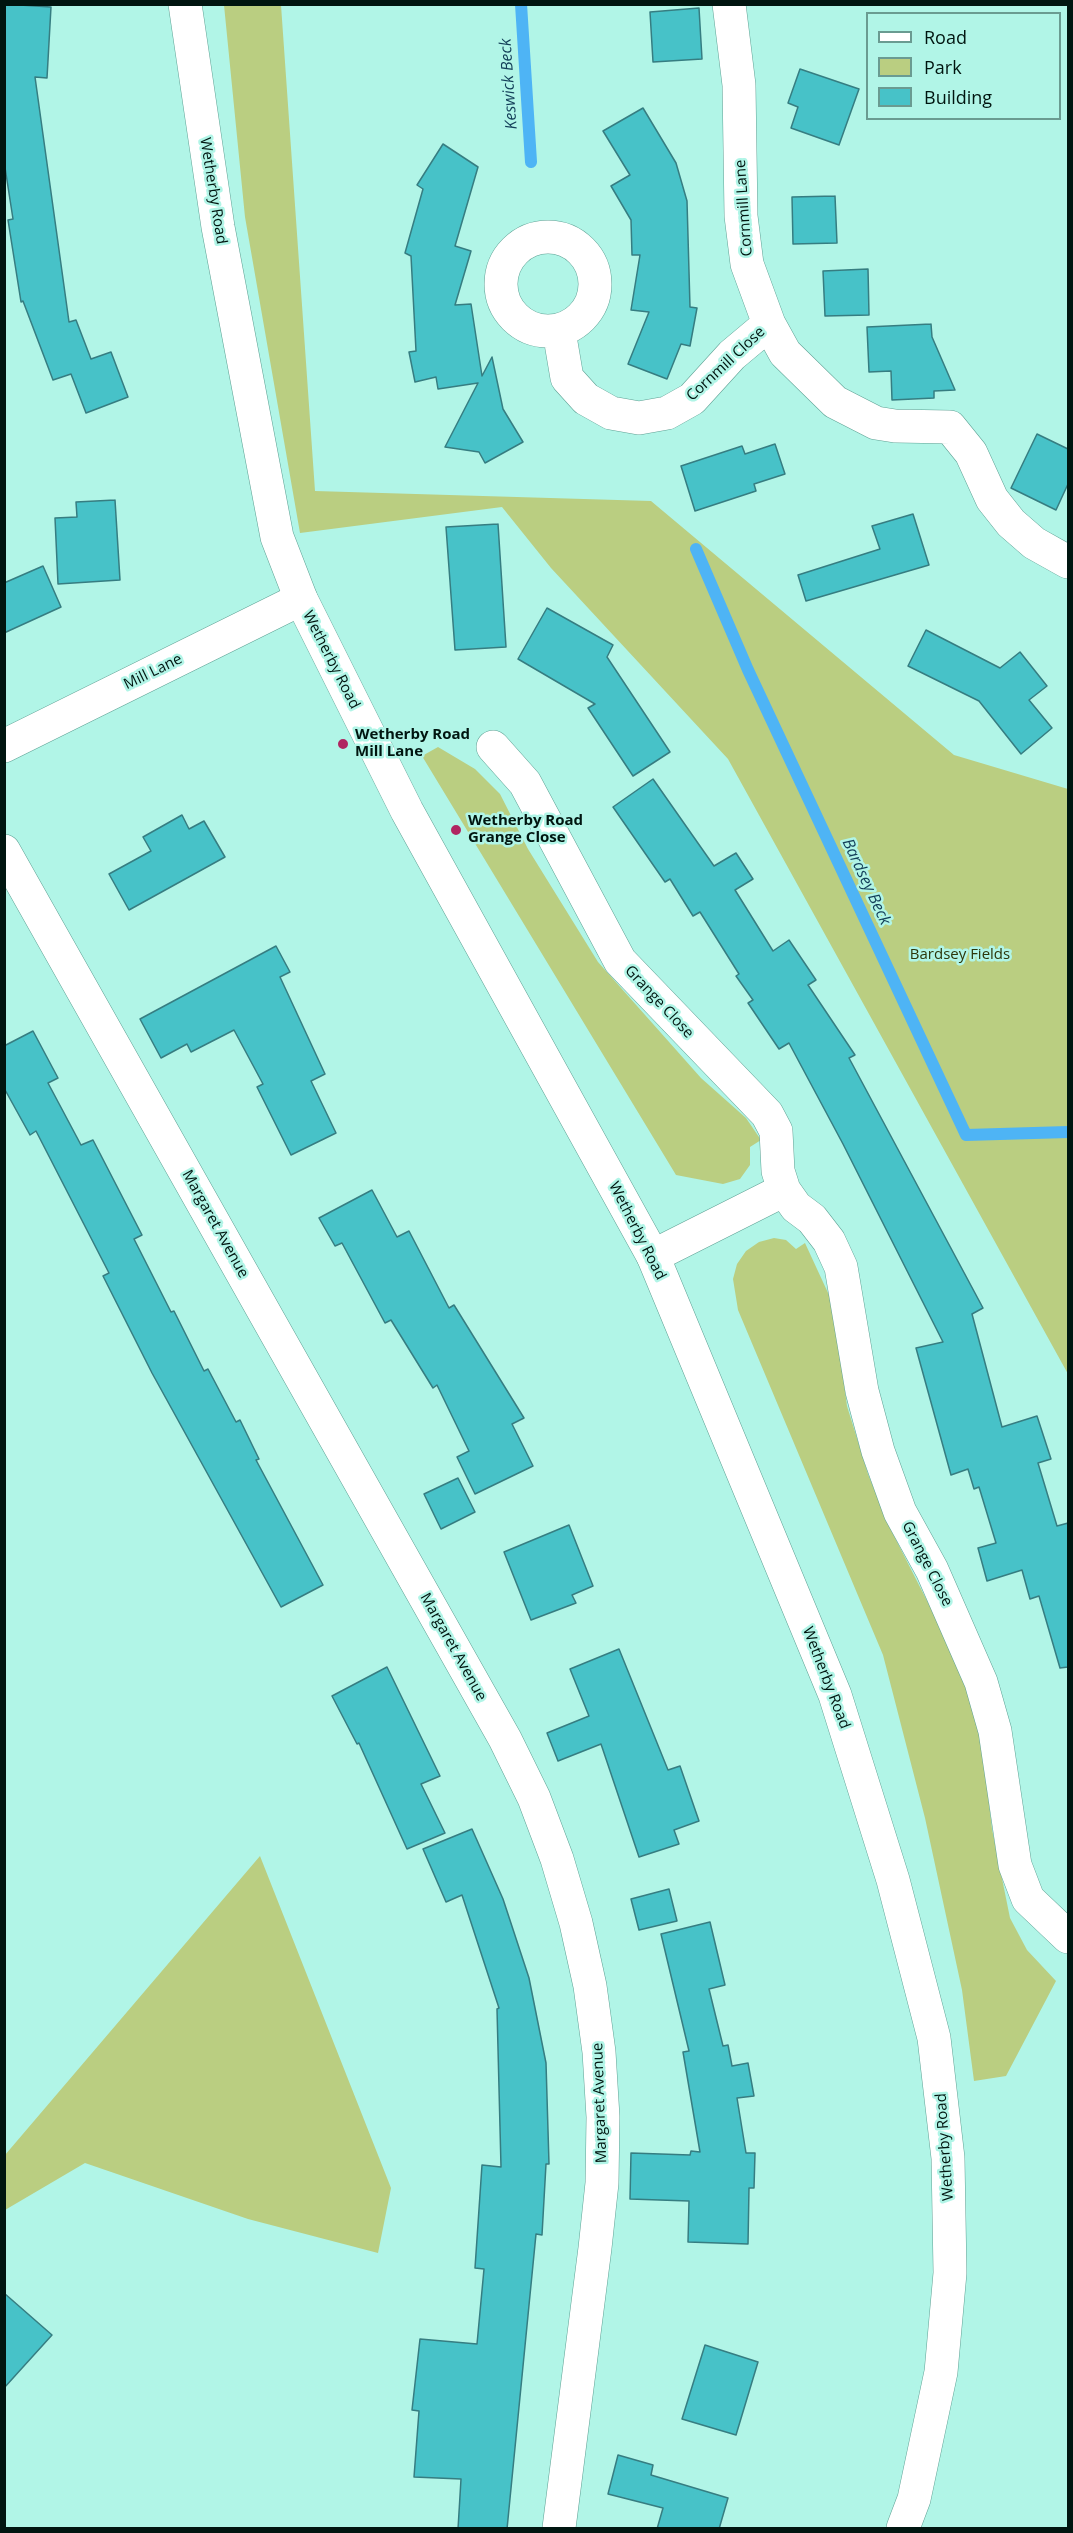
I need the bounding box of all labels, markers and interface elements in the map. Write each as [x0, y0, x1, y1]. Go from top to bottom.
legend [866, 12, 1061, 120]
text: Road [924, 25, 967, 49]
water label: Keswick Beck [496, 38, 522, 130]
text: Park [924, 55, 962, 79]
text: Building [924, 85, 992, 109]
street label: Wetherby Road [196, 136, 230, 246]
street label: Cornmill Lane [732, 159, 756, 257]
street label: Cornmill Close [683, 323, 769, 405]
street label: Wetherby Road [299, 608, 363, 712]
street label: Mill Lane [121, 650, 185, 694]
place label: Wetherby Road Mill Lane [355, 726, 470, 761]
marker: Wetherby Road Mill Lane [336, 737, 350, 751]
place label: Wetherby Road Grange Close [468, 812, 583, 847]
marker: Wetherby Road Grange Close [449, 823, 463, 837]
water label: Bardsey Beck [838, 836, 894, 928]
park label: Bardsey Fields [910, 946, 1010, 964]
street label: Grange Close [621, 962, 697, 1042]
street label: Margaret Avenue [178, 1167, 252, 1281]
street label: Wetherby Road [605, 1179, 669, 1283]
street label: Grange Close [898, 1519, 956, 1609]
street label: Margaret Avenue [416, 1590, 490, 1704]
street label: Wetherby Road [798, 1624, 854, 1732]
street label: Margaret Avenue [589, 2042, 611, 2164]
street label: Wetherby Road [932, 2093, 958, 2201]

